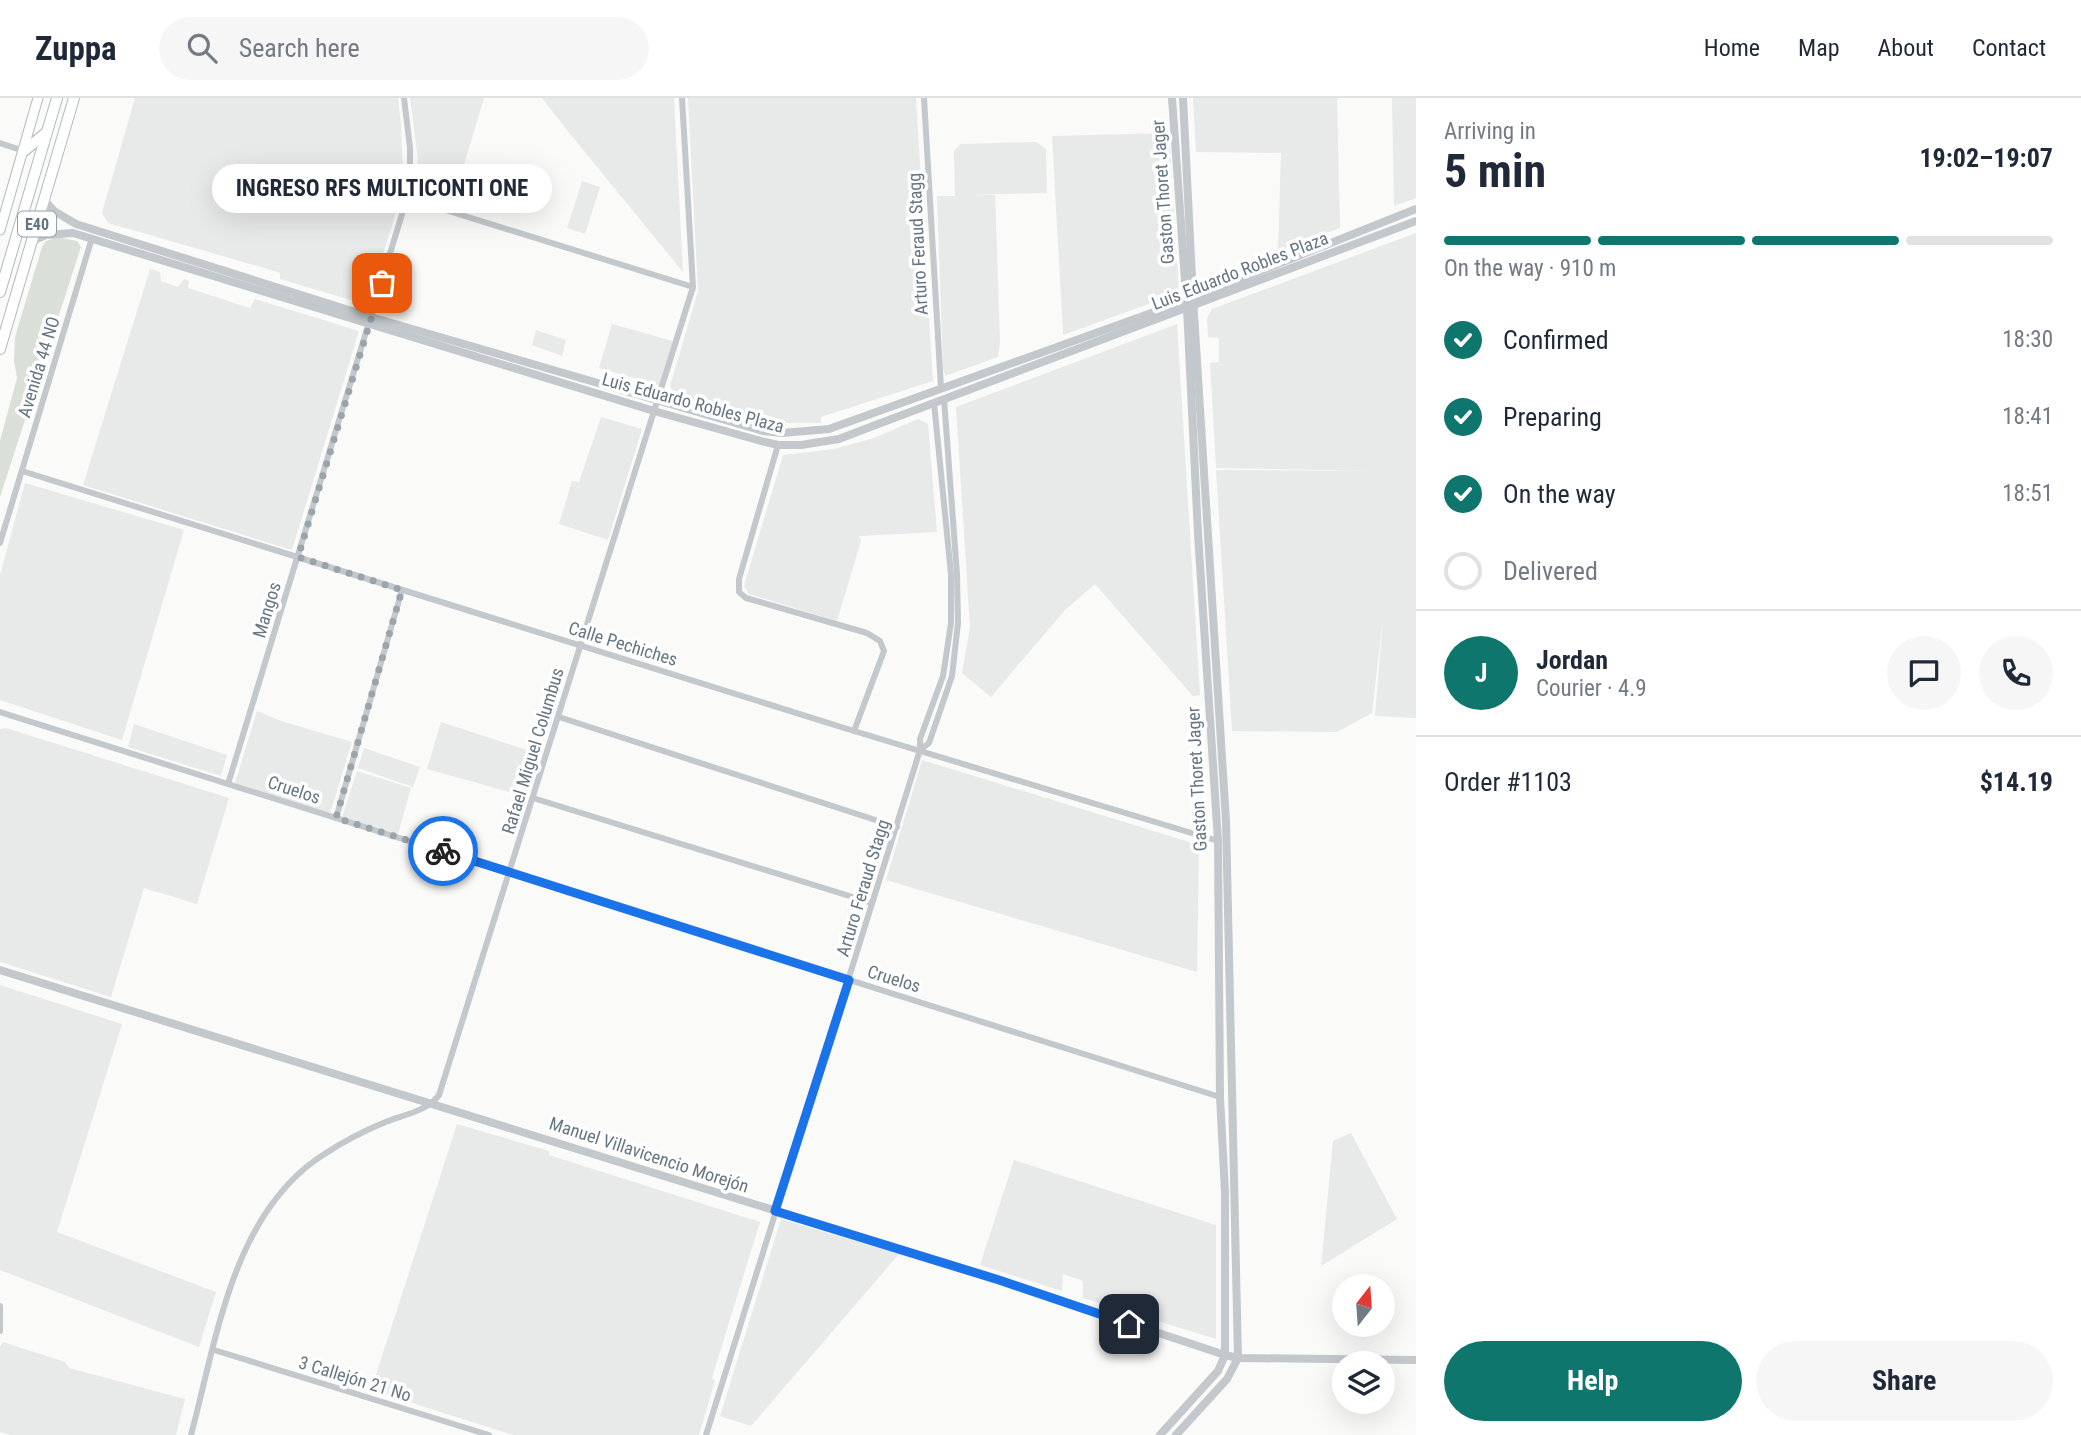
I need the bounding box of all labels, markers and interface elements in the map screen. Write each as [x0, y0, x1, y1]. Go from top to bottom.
search box [159, 17, 649, 80]
text: Zuppa [35, 29, 117, 68]
icon: search [183, 29, 221, 67]
text: Search here [239, 33, 360, 63]
text: Home [1704, 34, 1760, 62]
text: Map [1798, 34, 1840, 62]
text: About [1878, 34, 1934, 62]
text: Contact [1972, 34, 2046, 62]
text: Arriving in [1444, 118, 1536, 145]
street label: Gaston Thoret Jager [1147, 119, 1178, 265]
text: 19:02–19:07 [1919, 143, 2053, 173]
text: 5 min [1444, 144, 1546, 198]
callout: INGRESO RFS MULTICONTI ONE [212, 164, 552, 213]
street label: Arturo Feraud Stagg [903, 172, 932, 316]
text: INGRESO RFS MULTICONTI ONE [236, 175, 528, 202]
road number: E40 [18, 212, 56, 236]
street label: Luis Eduardo Robles Plaza [1149, 227, 1331, 314]
pin [352, 253, 412, 313]
text: On the way · 910 m [1444, 255, 1616, 282]
icon: bag [363, 264, 401, 302]
street label: Avenida 44 NO [13, 314, 64, 420]
icon: check [1444, 321, 1482, 359]
text: Confirmed [1503, 325, 1609, 355]
text: 18:30 [2002, 326, 2053, 353]
street label: Luis Eduardo Robles Plaza [600, 368, 786, 437]
icon: check [1444, 398, 1482, 436]
text: Preparing [1503, 402, 1602, 432]
text: 18:41 [2002, 403, 2053, 430]
icon: check [1444, 475, 1482, 513]
text: On the way [1503, 479, 1616, 509]
text: 18:51 [2002, 480, 2053, 507]
text: Delivered [1503, 556, 1598, 586]
street label: Mangos [248, 579, 285, 640]
street label: Calle Pechiches [566, 617, 680, 670]
button: chat [1887, 636, 1961, 710]
button: phone [1979, 636, 2053, 710]
text: Jordan [1536, 645, 1608, 675]
text: J [1475, 658, 1487, 688]
street label: Rafael Miguel Columbus [497, 665, 568, 836]
text: Courier · 4.9 [1536, 675, 1647, 702]
street label: Gaston Thoret Jager [1182, 706, 1211, 852]
text: Order #1103 [1444, 767, 1572, 797]
text: $14.19 [1980, 767, 2053, 797]
street label: Cruelos [265, 771, 323, 808]
courier [408, 816, 478, 886]
street label: Arturo Feraud Stagg [832, 817, 893, 959]
icon: bike [424, 832, 462, 870]
street label: Cruelos [865, 961, 923, 996]
street label: Manuel Villavicencio Morejón [547, 1112, 752, 1197]
north arrow [1332, 1274, 1395, 1337]
map controls [1332, 1274, 1395, 1414]
pin [1099, 1294, 1159, 1354]
icon: home [1110, 1305, 1148, 1343]
button: Help [1444, 1341, 1742, 1421]
button: Share [1756, 1341, 2053, 1421]
street label: 3 Callejón 21 No [296, 1351, 414, 1406]
button: layers [1332, 1351, 1395, 1414]

